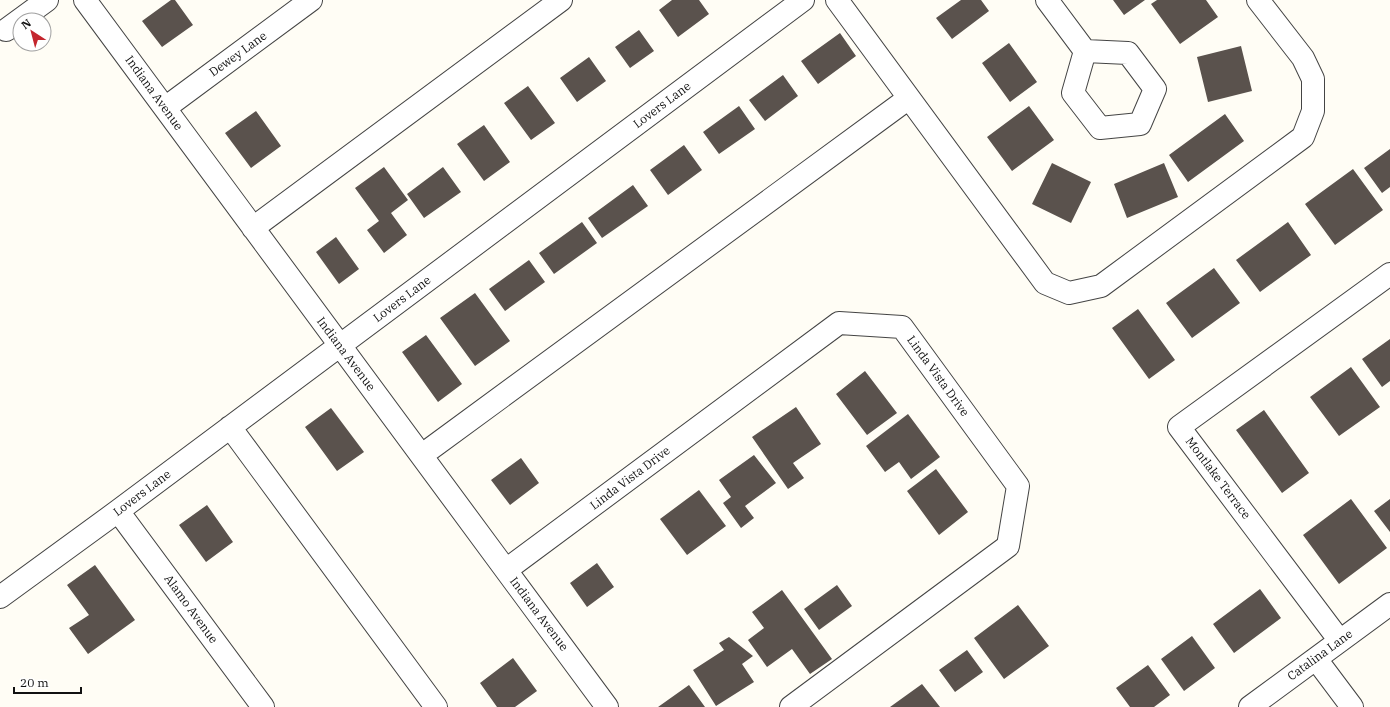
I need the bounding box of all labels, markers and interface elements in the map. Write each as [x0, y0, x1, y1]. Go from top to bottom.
north arrow [12, 12, 52, 52]
text: N [18, 16, 34, 32]
street label: Dewey Lane [206, 28, 269, 80]
street label: Indiana Avenue [122, 52, 187, 133]
street label: Lovers Lane [630, 78, 693, 131]
street label: Lovers Lane [370, 272, 433, 325]
street label: Indiana Avenue [314, 314, 379, 394]
street label: Linda Vista Drive [904, 332, 973, 419]
street label: Montlake Terrace [1183, 434, 1254, 522]
street label: Linda Vista Drive [587, 443, 673, 513]
street label: Lovers Lane [110, 466, 173, 519]
street label: Alamo Avenue [161, 571, 221, 646]
street label: Indiana Avenue [507, 574, 572, 654]
street label: Catalina Lane [1284, 626, 1355, 683]
scale bar [14, 669, 81, 695]
text: 20 m [20, 675, 49, 690]

